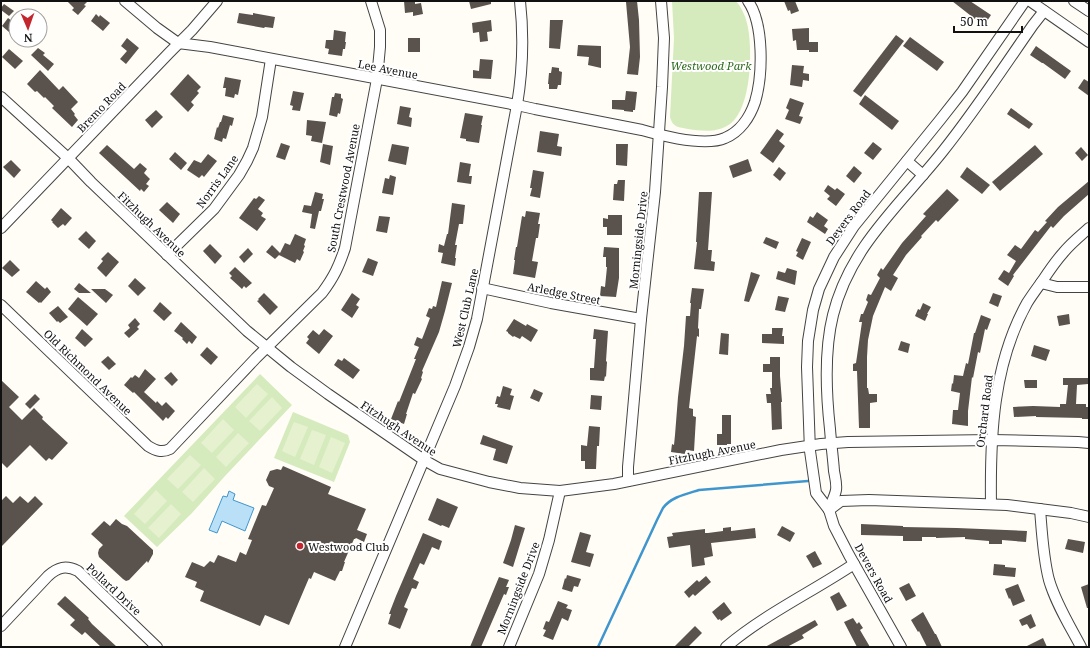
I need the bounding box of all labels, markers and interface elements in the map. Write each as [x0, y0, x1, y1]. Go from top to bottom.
north arrow [8, 8, 48, 48]
scale bar [954, 8, 1022, 34]
text: 50 m [960, 13, 988, 30]
text: N [23, 31, 33, 46]
street label: Lee Avenue [357, 56, 419, 82]
park label: Westwood Park [671, 58, 752, 73]
street label: Bremo Road [73, 78, 129, 135]
street label: South Crestwood Avenue [323, 122, 363, 254]
street label: Norris Lane [193, 151, 241, 211]
street label: Devers Road [822, 186, 874, 248]
street label: Fitzhugh Avenue [115, 188, 189, 260]
street label: Morningside Drive [625, 190, 651, 290]
street label: West Club Lane [449, 267, 481, 349]
street label: Arledge Street [526, 279, 602, 307]
street label: Old Richmond Avenue [41, 326, 135, 418]
street label: Orchard Road [972, 374, 996, 448]
street label: Fitzhugh Avenue [358, 397, 440, 459]
street label: Fitzhugh Avenue [667, 436, 757, 468]
place label: Westwood Club [308, 539, 390, 554]
street label: Morningside Drive [493, 539, 543, 637]
marker: Westwood Club [295, 541, 305, 551]
street label: Devers Road [852, 541, 897, 606]
street label: Pollard Drive [83, 560, 145, 618]

